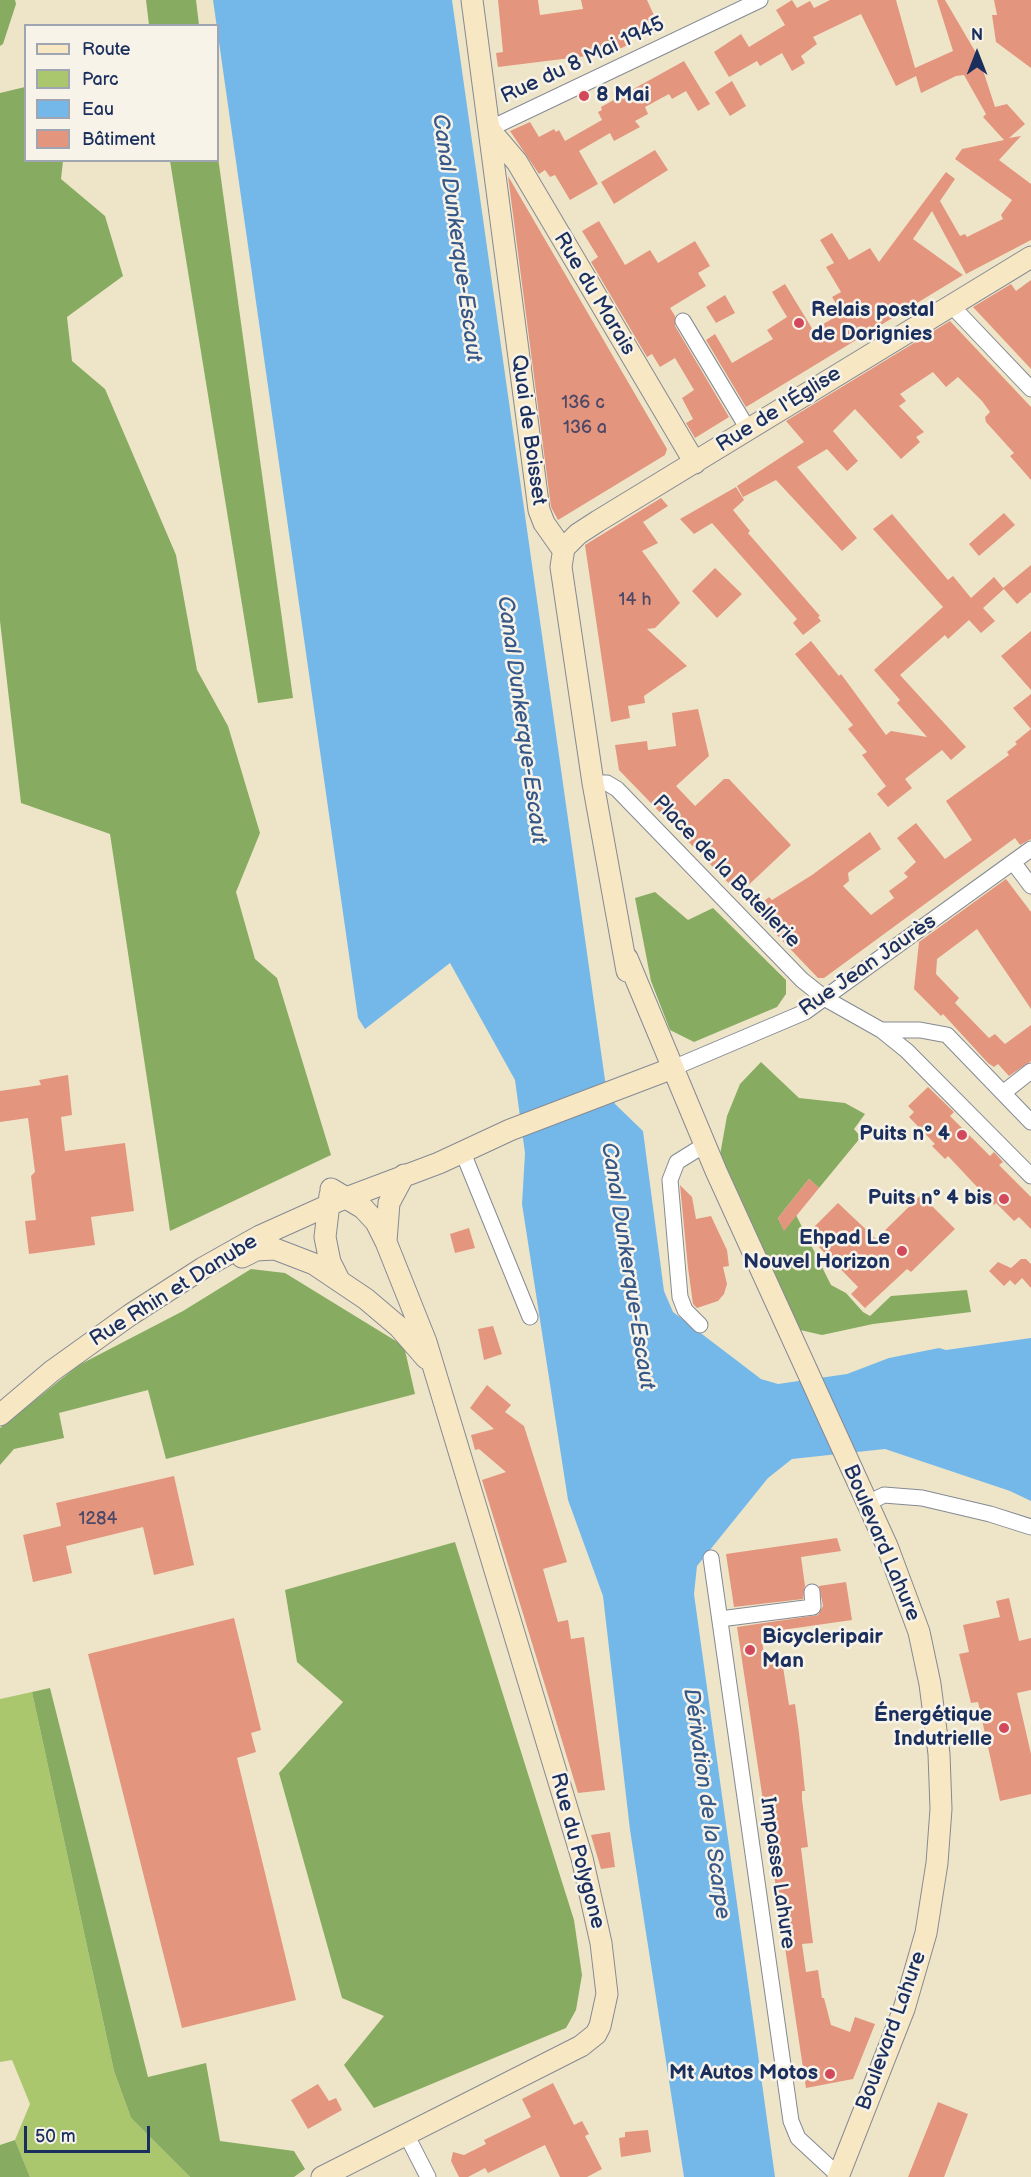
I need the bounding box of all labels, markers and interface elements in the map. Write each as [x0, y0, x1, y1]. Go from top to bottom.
street label: Rue du 8 Mai 1945 [497, 12, 669, 110]
legend [24, 24, 219, 162]
north arrow [947, 24, 1007, 84]
text: N [971, 26, 983, 45]
text: Route [82, 39, 131, 60]
text: Parc [82, 69, 119, 90]
place label: 8 Mai [596, 83, 650, 109]
marker: 8 Mai [577, 89, 591, 103]
text: Eau [82, 99, 114, 120]
water label: Canal Dunkerque-Escaut [426, 112, 486, 364]
text: Bâtiment [82, 129, 156, 150]
street label: Rue du Marais [548, 228, 640, 360]
place label: Relais postal de Dorignies [811, 298, 934, 348]
marker: Relais postal de Dorignies [792, 316, 806, 330]
street label: Quai de Boisset [505, 353, 551, 507]
street label: Rue de l'Église [712, 362, 846, 458]
house number: 136 c [561, 392, 605, 414]
house number: 136 a [563, 417, 607, 439]
house number: 14 h [619, 589, 651, 611]
water label: Canal Dunkerque-Escaut [491, 594, 551, 846]
street label: Place de la Batellerie [647, 790, 805, 954]
street label: Rue Jean Jaurès [795, 909, 941, 1023]
place label: Puits n° 4 [859, 1122, 950, 1148]
marker: Puits n° 4 [955, 1128, 969, 1142]
water label: Canal Dunkerque-Escaut [594, 1141, 660, 1391]
place label: Puits n° 4 bis [868, 1186, 992, 1212]
marker: Puits n° 4 bis [997, 1192, 1011, 1206]
place label: Ehpad Le Nouvel Horizon [743, 1226, 890, 1276]
street label: Rue Rhin et Danube [86, 1229, 262, 1353]
marker: Ehpad Le Nouvel Horizon [895, 1244, 909, 1258]
street label: Boulevard Lahure [837, 1461, 925, 1625]
house number: 1284 [78, 1508, 118, 1530]
place label: Bicycleripair Man [762, 1625, 883, 1675]
marker: Bicycleripair Man [743, 1643, 757, 1657]
water label: Dérivation de la Scarpe [677, 1687, 735, 1921]
place label: Énergétique Indutrielle [874, 1703, 992, 1753]
marker: Énergétique Indutrielle [997, 1721, 1011, 1735]
street label: Rue du Polygone [544, 1770, 610, 1932]
street label: Impasse Lahure [754, 1795, 800, 1951]
street label: Boulevard Lahure [852, 1948, 932, 2114]
place label: Mt Autos Motos [669, 2061, 818, 2087]
marker: Mt Autos Motos [823, 2067, 837, 2081]
scale bar [27, 2114, 153, 2152]
text: 50 m [35, 2126, 76, 2147]

